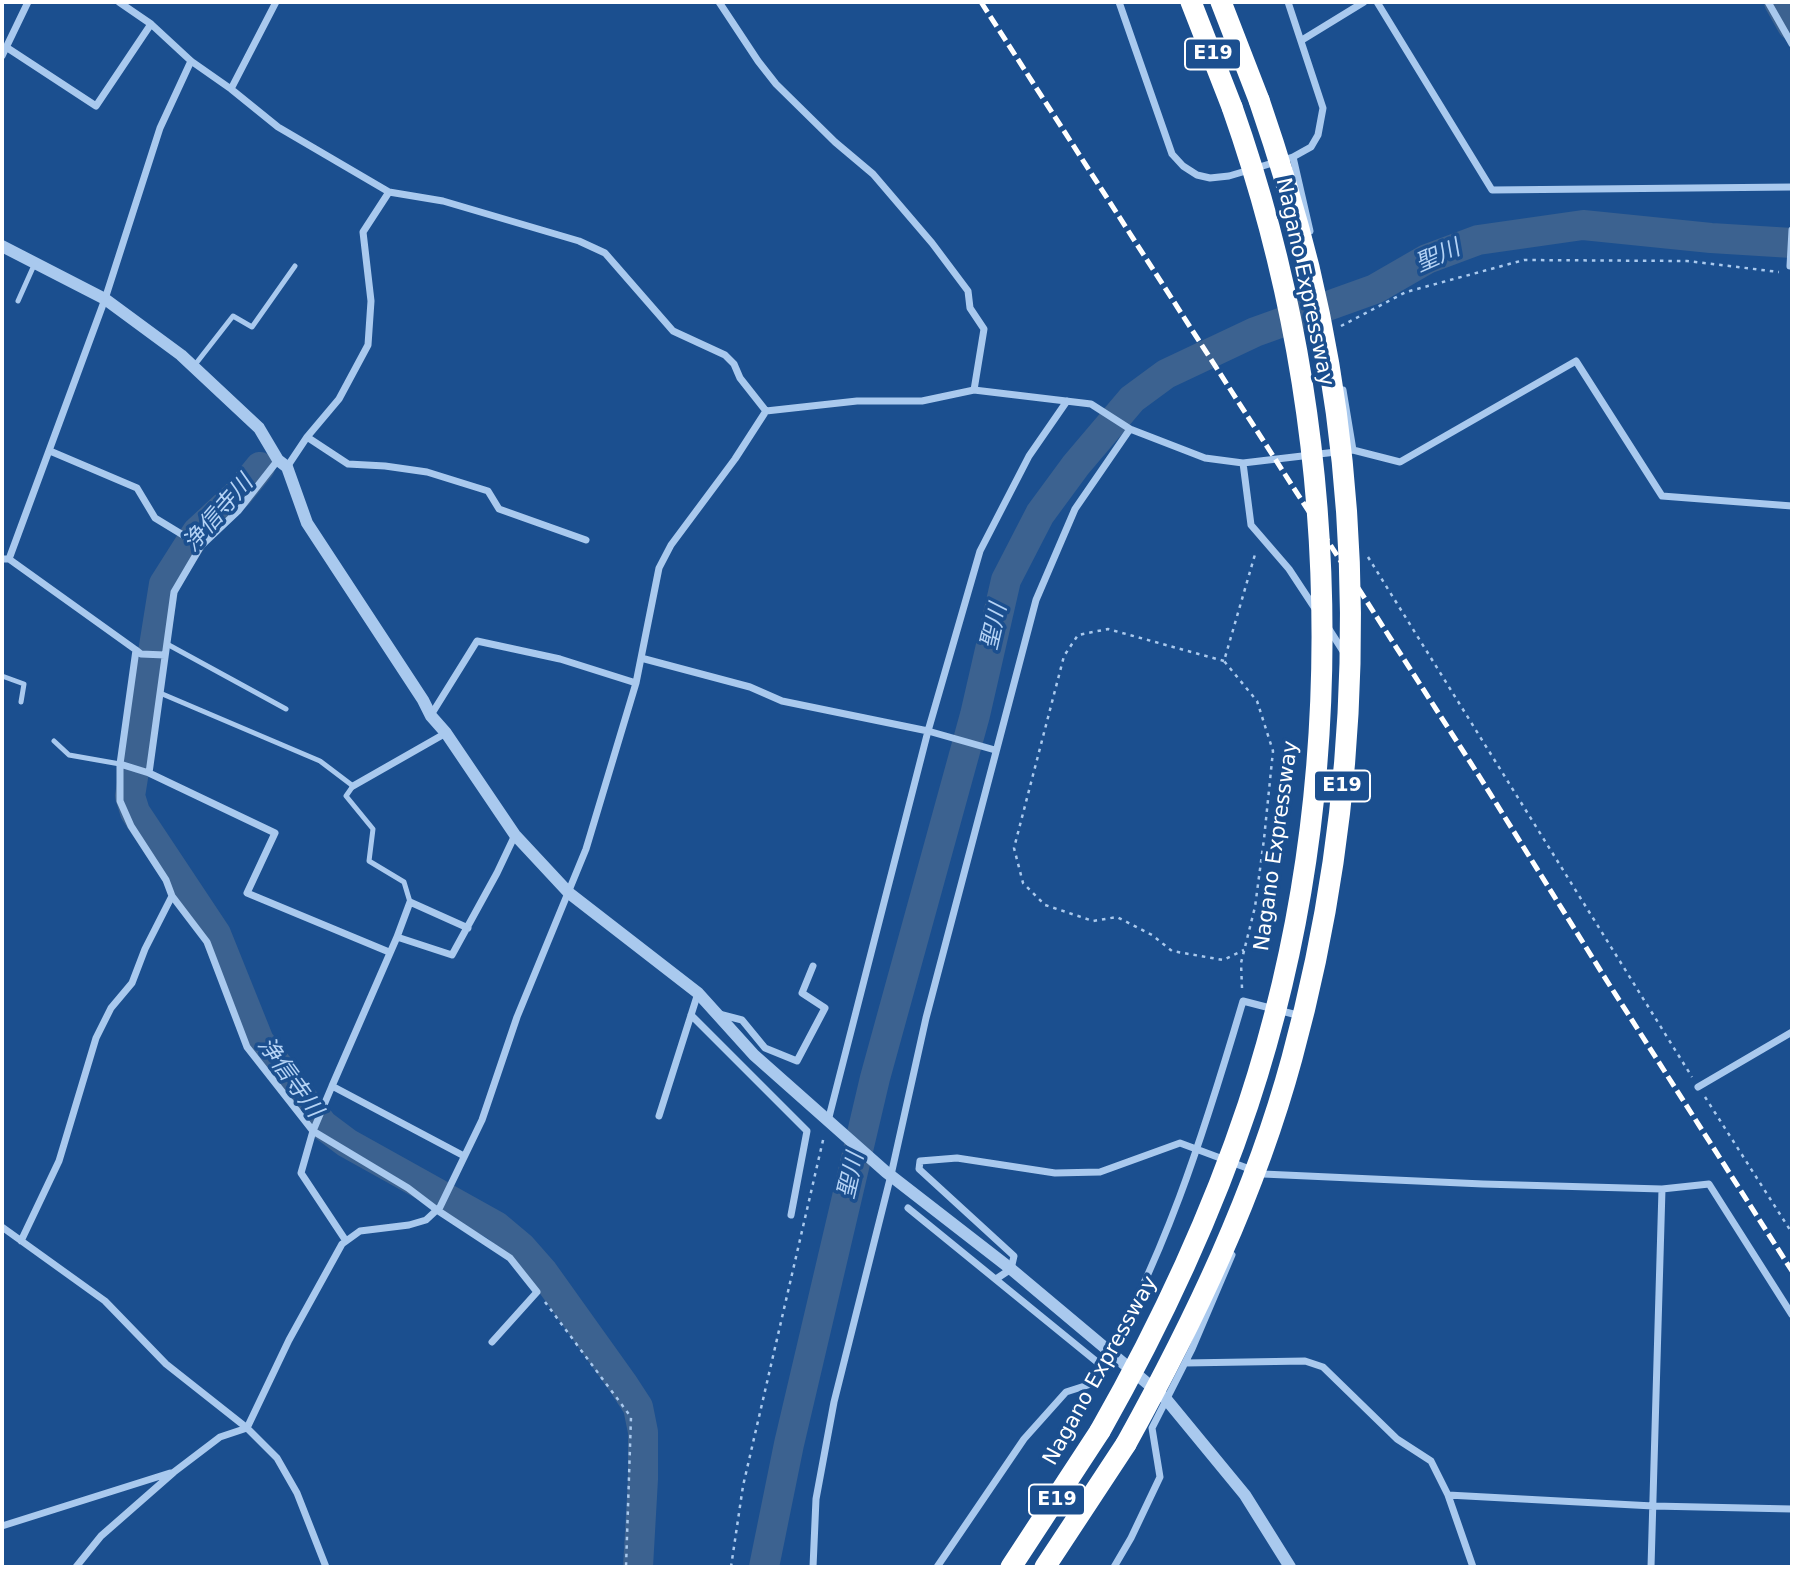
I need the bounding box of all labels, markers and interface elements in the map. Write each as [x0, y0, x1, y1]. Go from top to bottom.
road number: E19 [1185, 38, 1241, 70]
street label: Nagano Expressway [1270, 176, 1338, 388]
water label: 聖川 [1411, 235, 1465, 279]
water label: 浄信寺川 [178, 470, 260, 558]
water label: 聖川 [976, 601, 1014, 653]
street label: Nagano Expressway [1250, 739, 1304, 953]
road number: E19 [1314, 771, 1370, 802]
water label: 浄信寺川 [251, 1033, 327, 1123]
water label: 聖川 [833, 1150, 871, 1202]
street label: Nagano Expressway [1039, 1272, 1163, 1470]
road number: E19 [1029, 1484, 1085, 1516]

